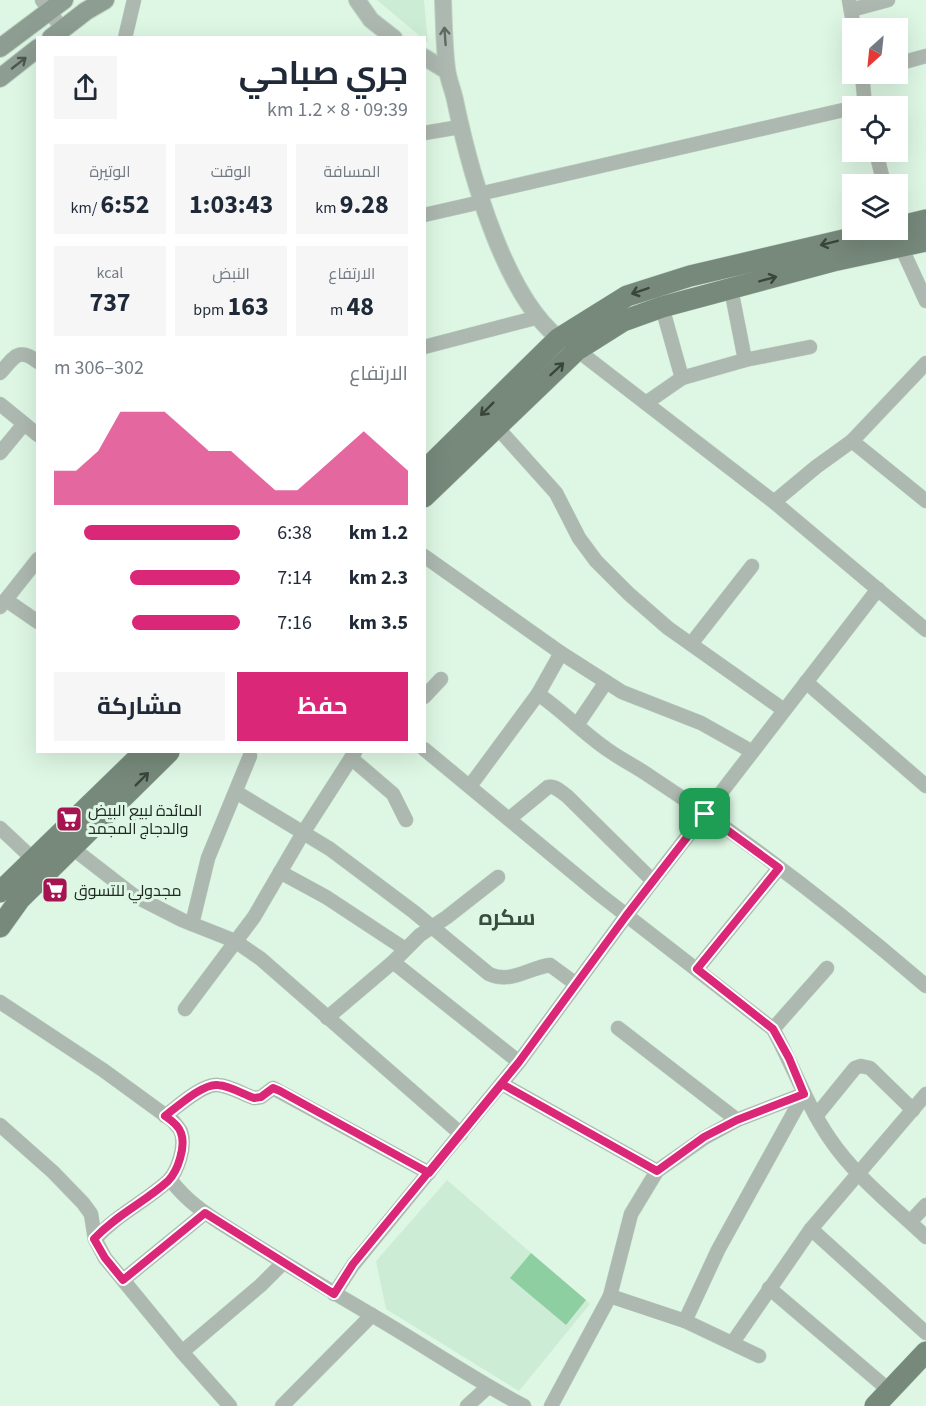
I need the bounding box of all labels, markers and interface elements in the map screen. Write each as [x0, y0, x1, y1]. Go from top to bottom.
north arrow [842, 18, 908, 84]
map controls [842, 18, 908, 240]
one-way arrow [439, 26, 450, 46]
text: جري صباحي [239, 50, 408, 97]
one-way arrow [11, 56, 27, 69]
button: share [54, 56, 117, 119]
text: 09:39 · 8 × 1.2 km [267, 96, 408, 124]
button: locate [842, 96, 908, 162]
text: الوتيرة [89, 161, 131, 183]
text: الوقت [211, 161, 251, 183]
text: المسافة [324, 161, 380, 183]
button: layers [842, 174, 908, 240]
text: 6:52 [101, 186, 149, 223]
text: 1:03:43 [189, 186, 273, 223]
text: 9.28 [340, 186, 389, 223]
text: /km [71, 197, 101, 219]
text: km [315, 197, 340, 219]
one-way arrow [820, 238, 839, 250]
text: kcal [97, 262, 123, 284]
text: النبض [212, 263, 250, 285]
text: الارتفاع [329, 263, 375, 285]
one-way arrow [758, 273, 777, 284]
text: 737 [89, 284, 131, 321]
one-way arrow [631, 287, 650, 298]
text: 163 [228, 288, 269, 325]
text: 48 [347, 288, 374, 325]
text: bpm [193, 299, 228, 321]
text: m [330, 299, 347, 321]
text: 302–306 m [54, 354, 144, 382]
text: الارتفاع [349, 360, 408, 388]
one-way arrow [550, 362, 565, 376]
one-way arrow [480, 402, 495, 417]
text: 6:38 [277, 519, 312, 547]
text: 1.2 km [349, 519, 408, 547]
text: 7:14 [277, 564, 312, 592]
text: 2.3 km [349, 564, 408, 592]
text: 7:16 [277, 609, 312, 637]
text: 3.5 km [349, 609, 408, 637]
button: مشاركة [54, 672, 225, 741]
button: حفظ [237, 672, 408, 741]
one-way arrow [134, 771, 149, 786]
pin [679, 788, 730, 839]
icon: arrive [688, 797, 721, 830]
place label: المائدة لبيع البيض والدجاج المجمد [88, 800, 202, 840]
supermarket icon: المائدة لبيع البيض والدجاج المجمد [54, 804, 84, 834]
supermarket icon: مجدولي للتسوق [40, 875, 70, 905]
place label: مجدولي للتسوق [74, 880, 182, 904]
district label: سكره [478, 902, 536, 934]

